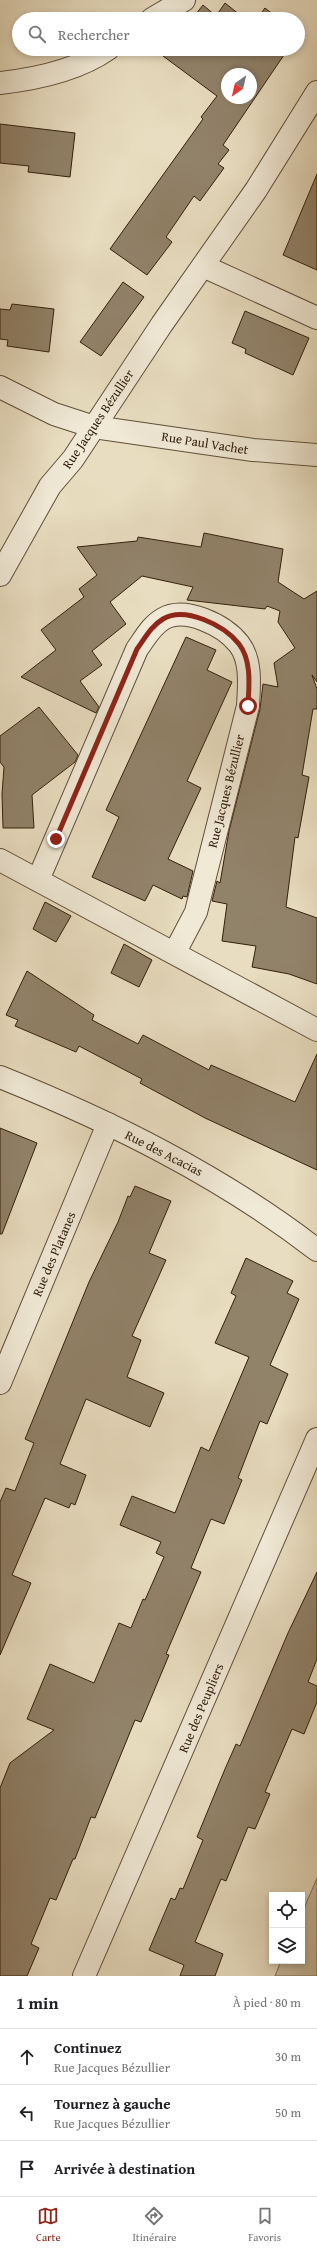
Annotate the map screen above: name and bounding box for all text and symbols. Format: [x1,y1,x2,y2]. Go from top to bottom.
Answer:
search box [12,12,305,56]
icon: search [26,23,48,45]
text: Rechercher [58,24,130,45]
north arrow [221,68,257,104]
street label: Rue Jacques Bézullier [58,365,139,472]
street label: Rue Paul Vachet [160,427,250,459]
route start [239,697,257,715]
street label: Rue Jacques Bézullier [203,732,249,850]
route end [47,830,65,848]
street label: Rue des Acacias [122,1125,206,1181]
street label: Rue des Platanes [28,1209,80,1299]
street label: Rue des Peupliers [174,1660,228,1756]
map controls [269,1892,305,1964]
button: locate [269,1892,305,1928]
button: layers [269,1928,305,1964]
text: 1 min [16,1990,58,2015]
text: À pied · 80 m [233,1993,301,2012]
text: Continuez [54,2037,122,2058]
icon: ahead [16,2046,38,2068]
text: 30 m [275,2047,301,2066]
text: Rue Jacques Bézullier [54,2058,170,2077]
text: Tournez à gauche [54,2093,171,2114]
icon: left [16,2102,38,2124]
text: 50 m [275,2103,301,2122]
text: Rue Jacques Bézullier [54,2114,170,2133]
icon: arrive [16,2158,38,2180]
text: Arrivée à destination [54,2158,195,2179]
tab: Carte [36,2205,61,2245]
tab: Itinéraire [132,2205,176,2245]
tab: Favoris [248,2205,281,2245]

